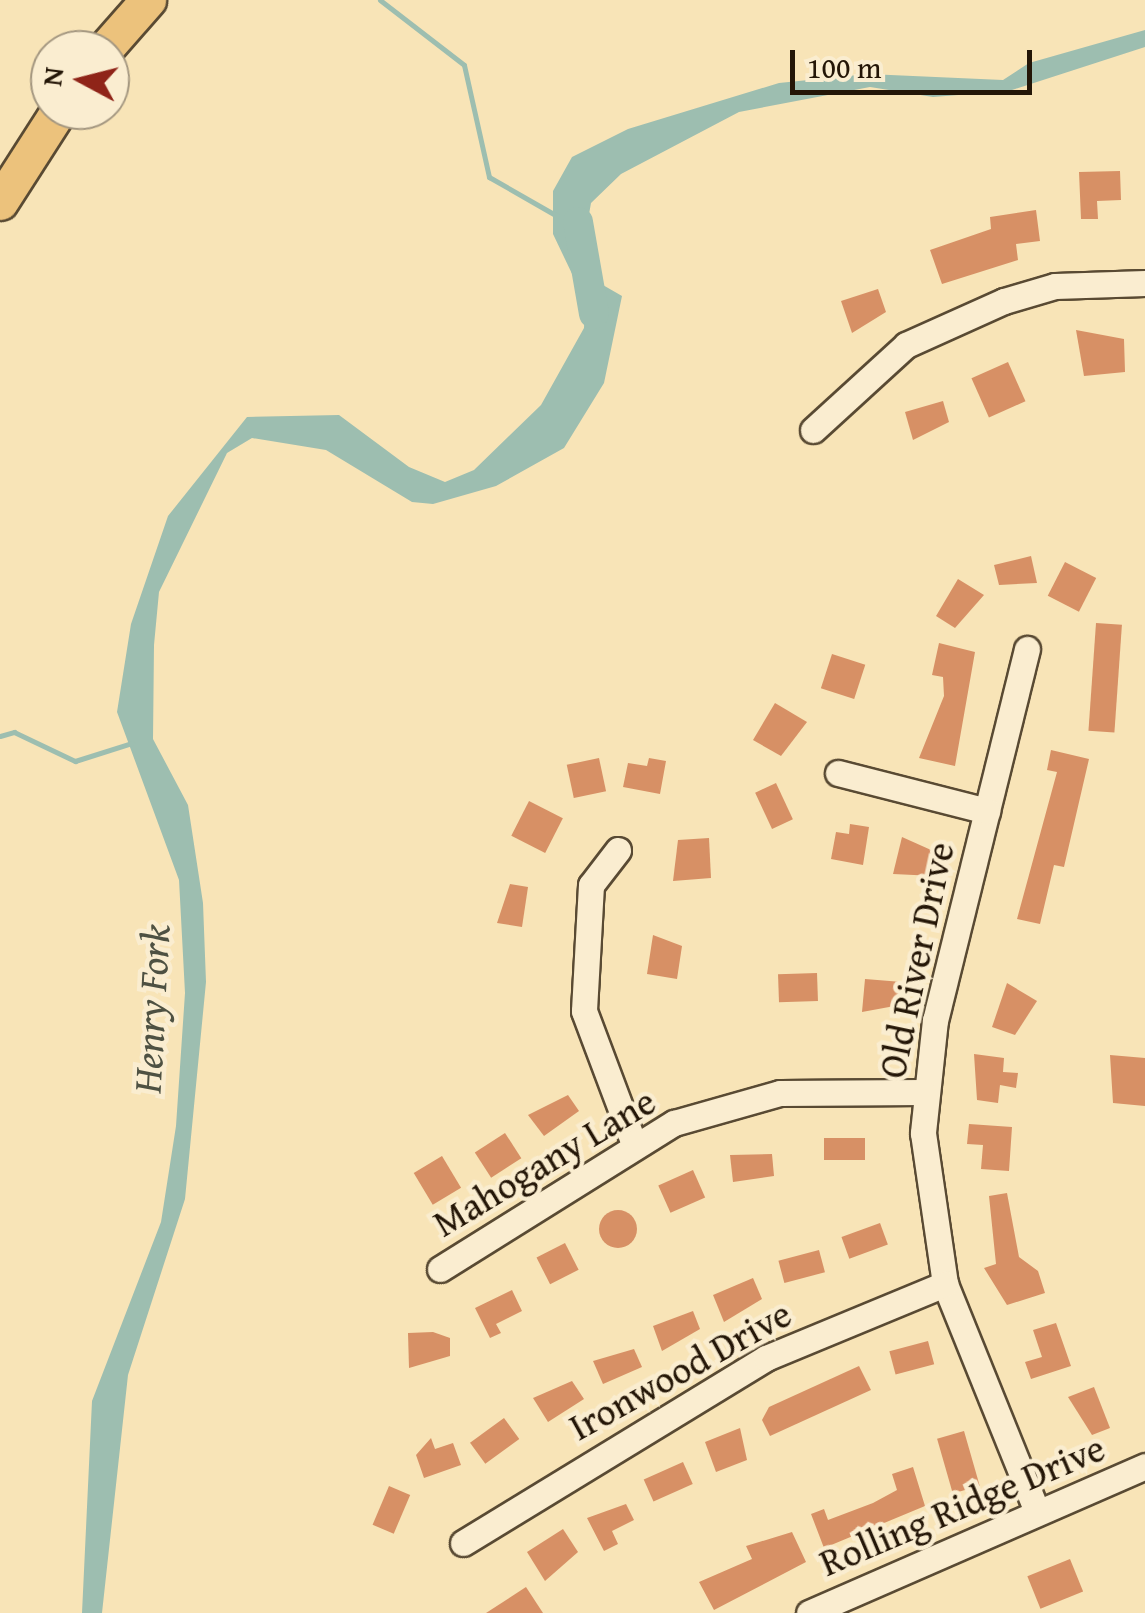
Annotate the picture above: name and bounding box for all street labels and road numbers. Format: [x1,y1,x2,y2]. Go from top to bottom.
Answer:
street label: Old River Drive [869,838,963,1082]
street label: Mahogany Lane [425,1078,663,1246]
street label: Ironwood Drive [561,1290,799,1450]
street label: Rolling Ridge Drive [813,1424,1111,1586]

